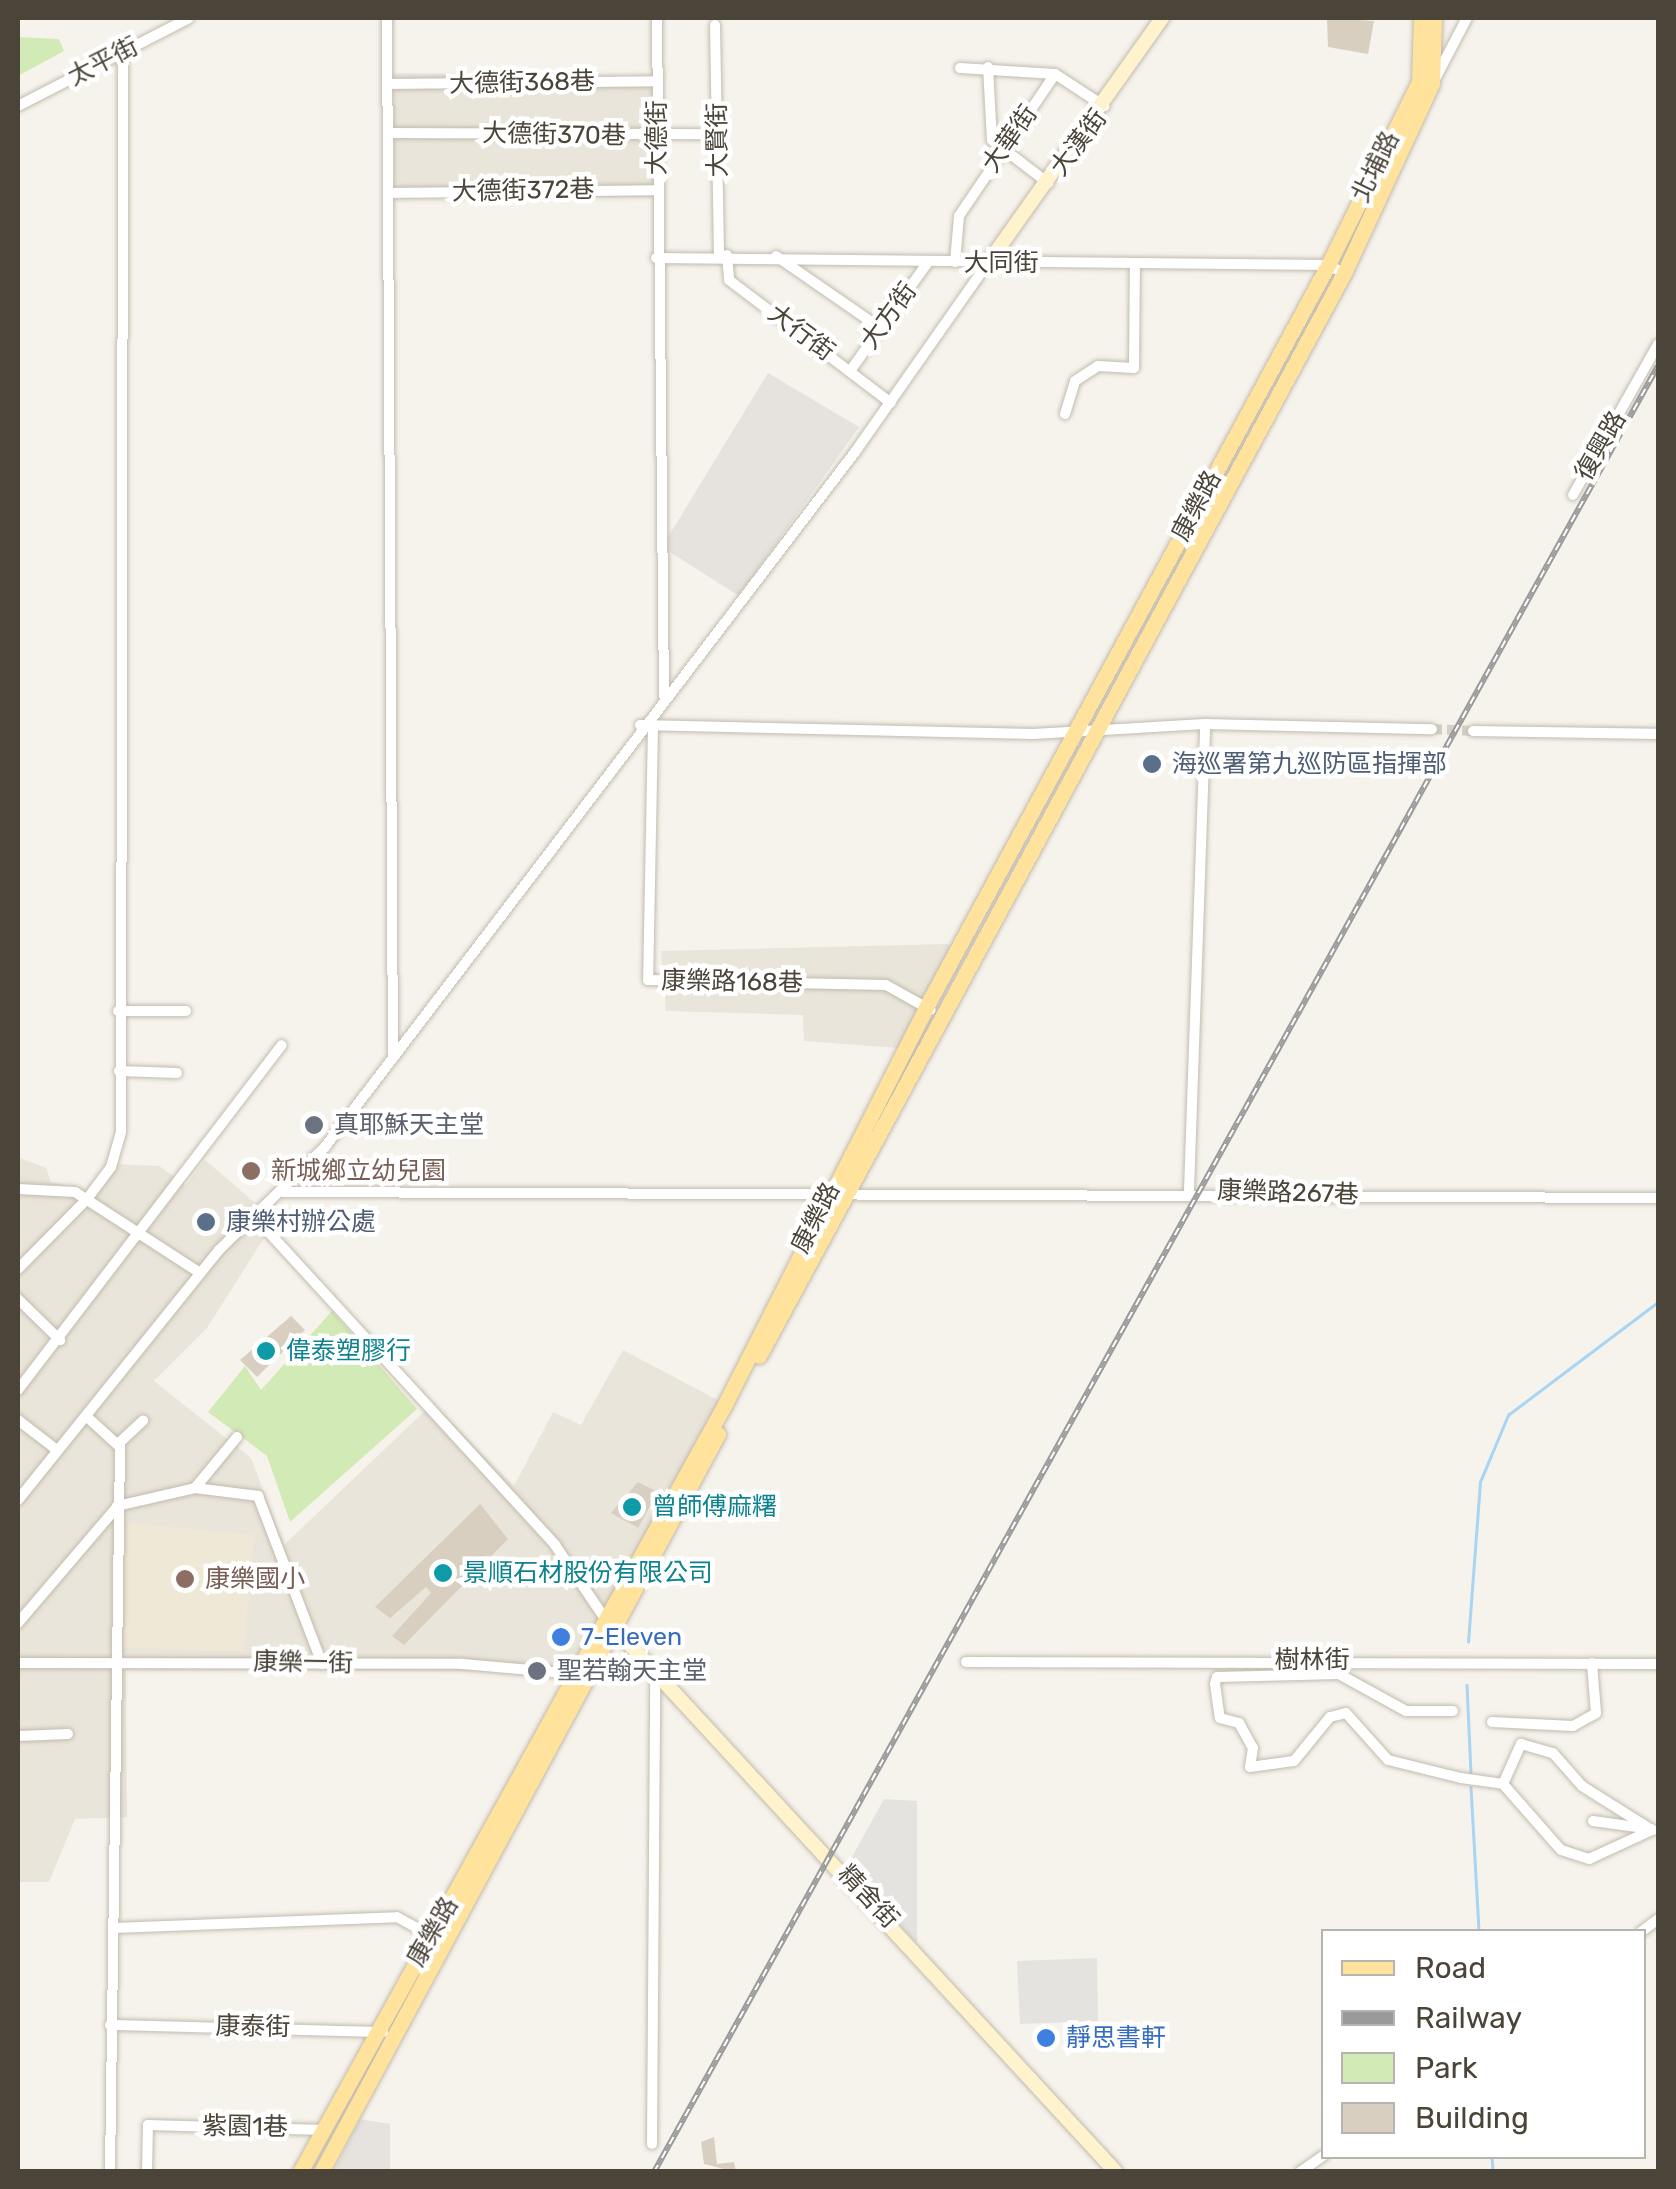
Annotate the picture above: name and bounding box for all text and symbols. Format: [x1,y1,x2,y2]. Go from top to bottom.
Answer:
street label: 太平街 [63,32,143,92]
street label: 大德街368巷 [449,67,595,99]
street label: 大華街 [976,100,1044,178]
street label: 大德街 [642,101,672,175]
street label: 大賢街 [702,102,734,178]
street label: 大漢街 [1044,104,1114,182]
street label: 大德街370巷 [482,119,626,151]
street label: 北埔路 [1346,127,1406,207]
street label: 大德街372巷 [451,175,595,207]
street label: 大同街 [964,248,1038,278]
street label: 大方街 [855,277,923,355]
street label: 大行街 [762,298,840,368]
street label: 復興路 [1569,406,1633,486]
street label: 康樂路 [1166,466,1228,546]
place label: 海巡署第九巡防區指揮部 [1172,749,1447,779]
marker: 海巡署第九巡防區指揮部 [1141,753,1163,775]
street label: 康樂路168巷 [661,966,803,998]
place label: 真耶穌天主堂 [334,1110,484,1140]
marker: 真耶穌天主堂 [303,1114,325,1136]
place label: 新城鄉立幼兒園 [271,1156,446,1186]
marker: 新城鄉立幼兒園 [240,1160,262,1182]
street label: 康樂路267巷 [1217,1176,1359,1210]
street label: 康樂路 [786,1178,846,1258]
place label: 康樂村辦公處 [226,1207,376,1237]
marker: 康樂村辦公處 [195,1211,217,1233]
place label: 偉泰塑膠行 [286,1336,411,1366]
marker: 偉泰塑膠行 [255,1340,277,1362]
place label: 曾師傅麻糬 [652,1492,777,1522]
marker: 曾師傅麻糬 [621,1496,643,1518]
place label: 景順石材股份有限公司 [463,1558,713,1588]
marker: 景順石材股份有限公司 [432,1562,454,1584]
place label: 康樂國小 [205,1564,305,1594]
marker: 康樂國小 [174,1568,196,1590]
place label: 7-Eleven [581,1622,682,1652]
marker: 7-Eleven [550,1626,572,1648]
street label: 樹林街 [1275,1645,1349,1675]
street label: 康樂一街 [253,1647,353,1679]
place label: 聖若翰天主堂 [557,1656,707,1686]
marker: 聖若翰天主堂 [526,1660,548,1682]
street label: 精舍街 [831,1859,905,1935]
street label: 康樂路 [401,1892,465,1972]
legend [1321,1929,1646,2159]
text: Road [1415,1950,1486,1986]
text: Railway [1415,2000,1522,2036]
street label: 康泰街 [215,2011,291,2043]
place label: 靜思書軒 [1066,2023,1166,2053]
marker: 靜思書軒 [1035,2027,1057,2049]
text: Park [1415,2050,1477,2086]
text: Building [1415,2100,1529,2136]
street label: 紫園1巷 [202,2111,288,2143]

